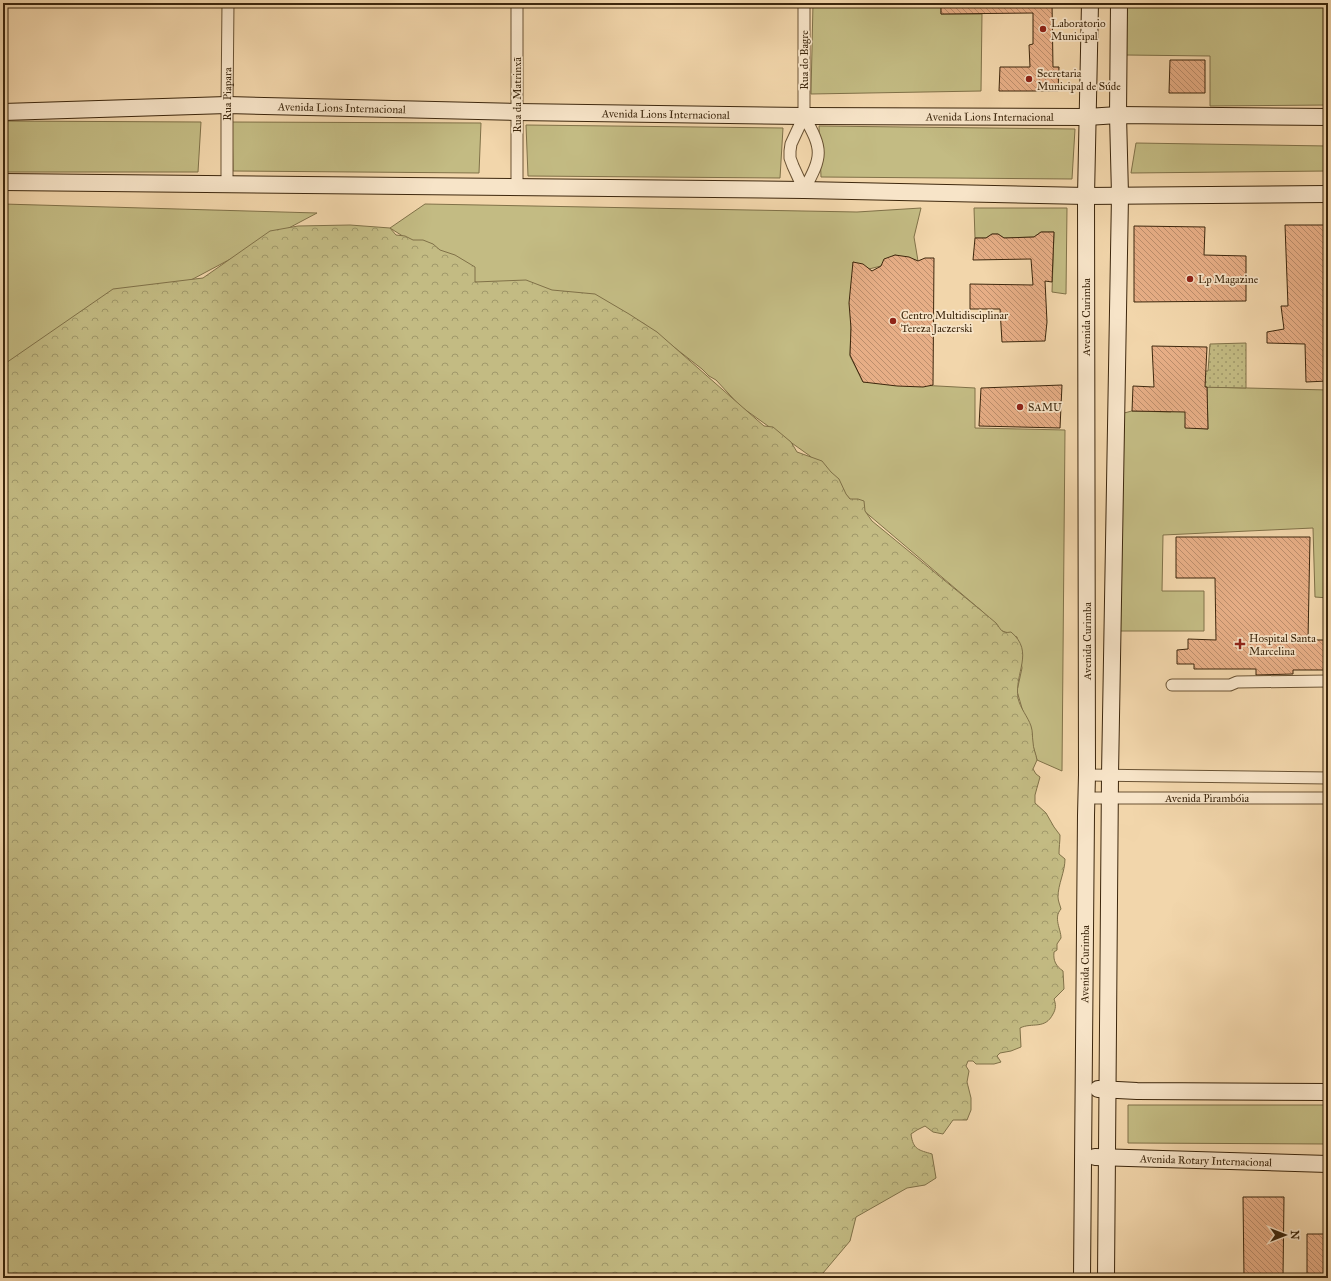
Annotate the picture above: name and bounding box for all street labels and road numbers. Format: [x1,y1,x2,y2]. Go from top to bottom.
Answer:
street label: Rua do Bagre [798,30,811,90]
street label: Rua da Matrinxã [511,57,524,133]
street label: Rua Piapara [221,67,234,121]
street label: Avenida Lions Internacional [277,100,406,116]
street label: Avenida Lions Internacional [601,107,730,122]
street label: Avenida Lions Internacional [925,110,1054,124]
street label: Avenida Curimba [1080,278,1093,357]
street label: Avenida Curimba [1081,602,1094,681]
street label: Avenida Pirambóia [1164,792,1249,805]
street label: Avenida Curimba [1078,925,1092,1004]
street label: Avenida Rotary Internacional [1139,1152,1272,1169]

